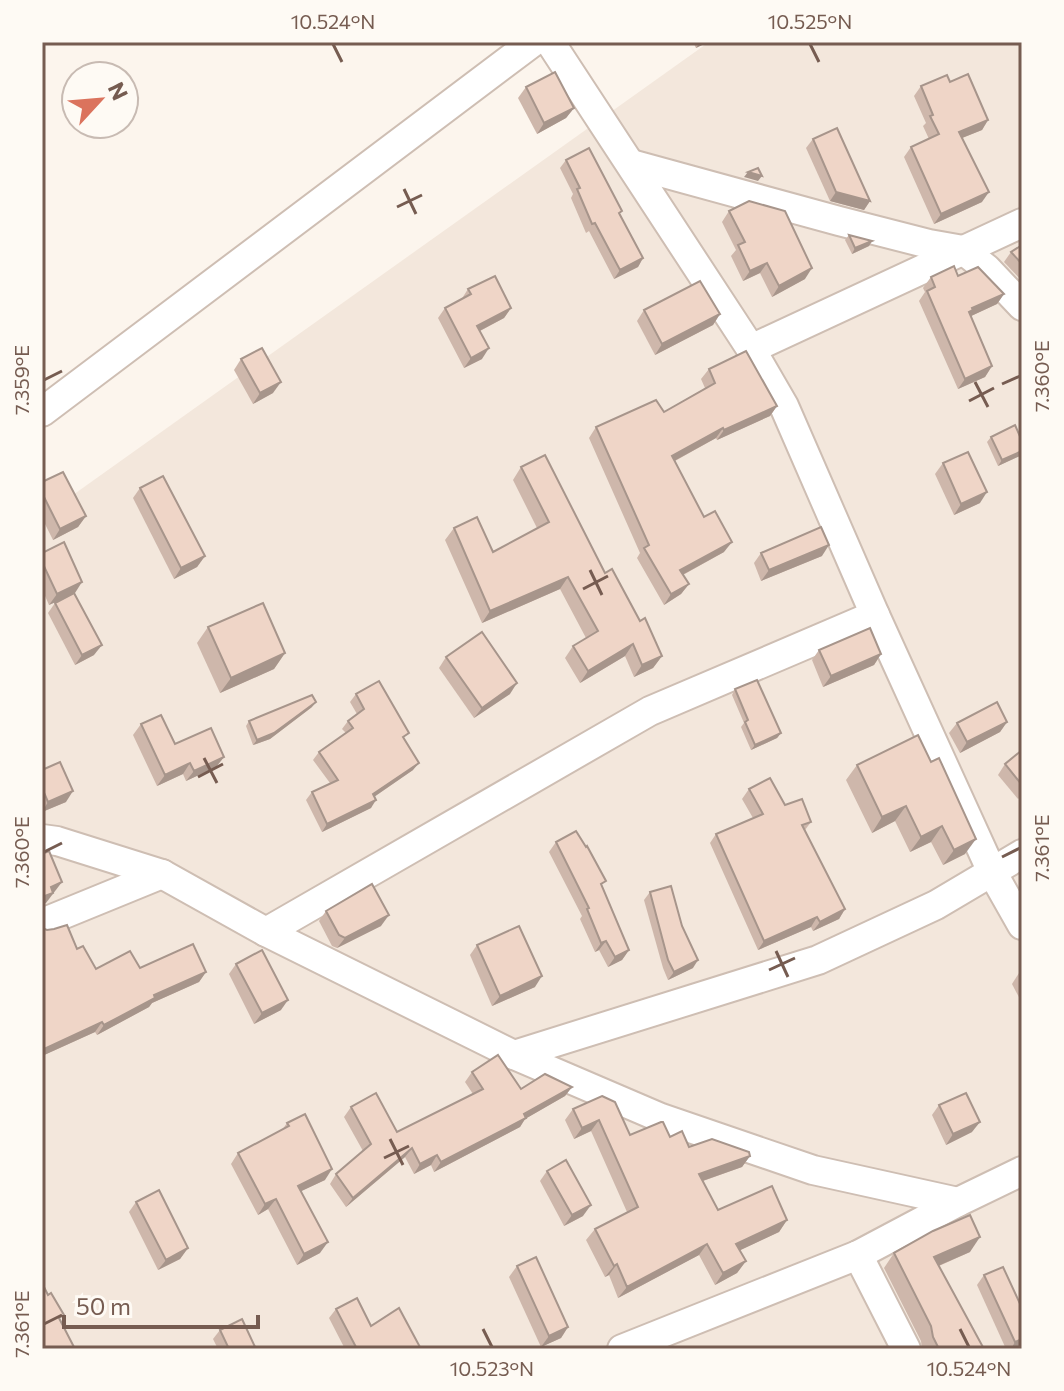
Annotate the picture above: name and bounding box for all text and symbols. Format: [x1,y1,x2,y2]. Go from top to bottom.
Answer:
text: 10.524°N [291,9,375,33]
text: 10.525°N [768,9,852,33]
north arrow [60,60,140,140]
text: N [103,78,134,104]
text: 7.360°E [1029,340,1053,412]
text: 7.359°E [9,345,33,415]
text: 7.361°E [1029,814,1053,882]
text: 7.360°E [9,816,33,888]
scale bar [64,1279,258,1329]
text: 7.361°E [9,1290,33,1358]
text: 50 m [76,1291,131,1320]
text: 10.523°N [450,1356,534,1380]
text: 10.524°N [927,1356,1011,1380]

